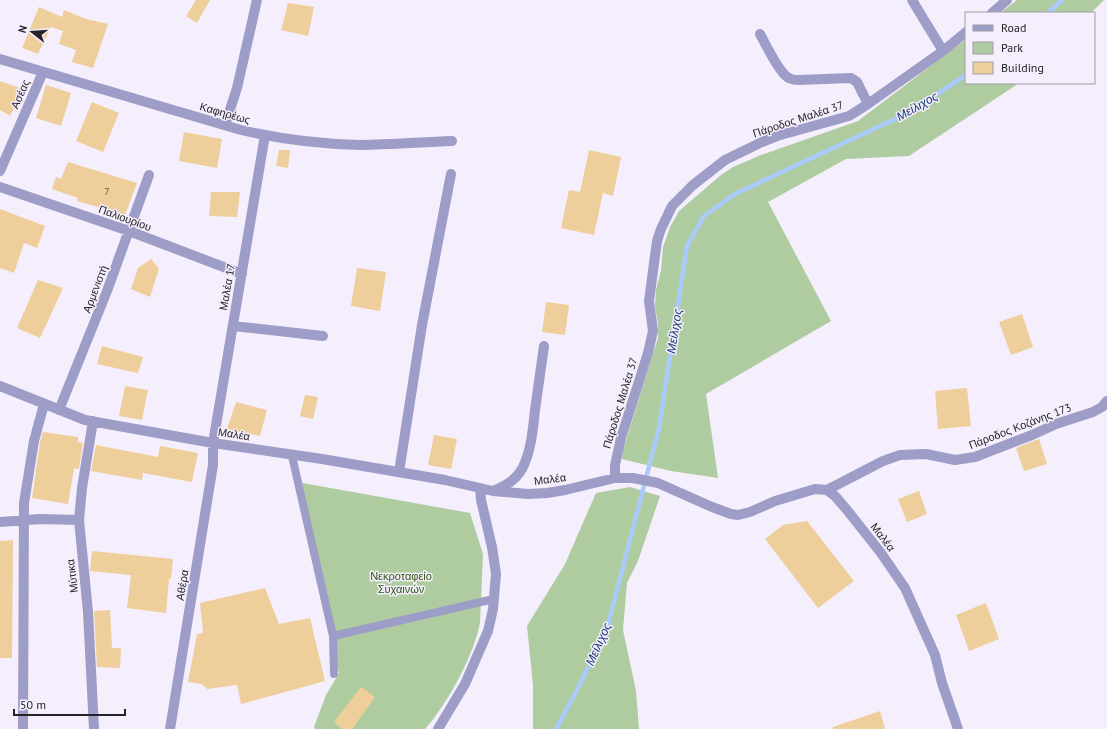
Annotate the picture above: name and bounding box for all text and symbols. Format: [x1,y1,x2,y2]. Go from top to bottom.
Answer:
north arrow [12,12,52,52]
legend [965,12,1095,84]
text: Road [1001,20,1026,35]
text: N [15,24,30,35]
text: Park [1001,40,1023,55]
text: Building [1001,60,1044,75]
street label: Ασέας [7,77,33,111]
water label: Μείλιχος [894,88,941,124]
street label: Πάροδος Μαλέα 37 [751,98,845,140]
street label: Καφηρέως [198,99,252,127]
house number: 7 [105,186,110,197]
street label: Παλιουρίου [97,202,153,234]
street label: Αρμενιστή [80,263,110,315]
street label: Μαλέα 17 [216,263,238,311]
water label: Μείλιχος [663,307,685,355]
street label: Πάροδος Μαλέα 37 [600,356,640,450]
street label: Πάροδος Κοζάνης 173 [967,400,1073,452]
street label: Μαλέα [217,425,252,444]
street label: Μαλέα [533,470,568,488]
street label: Μαλέα [868,520,899,555]
street label: Μύτικα [63,558,81,594]
street label: Αθέρα [173,568,191,601]
park label: Νεκροταφείο Συχαινών [370,569,432,596]
water label: Μείλιχος [582,620,614,668]
scale bar [14,691,125,717]
text: 50 m [20,697,46,712]

